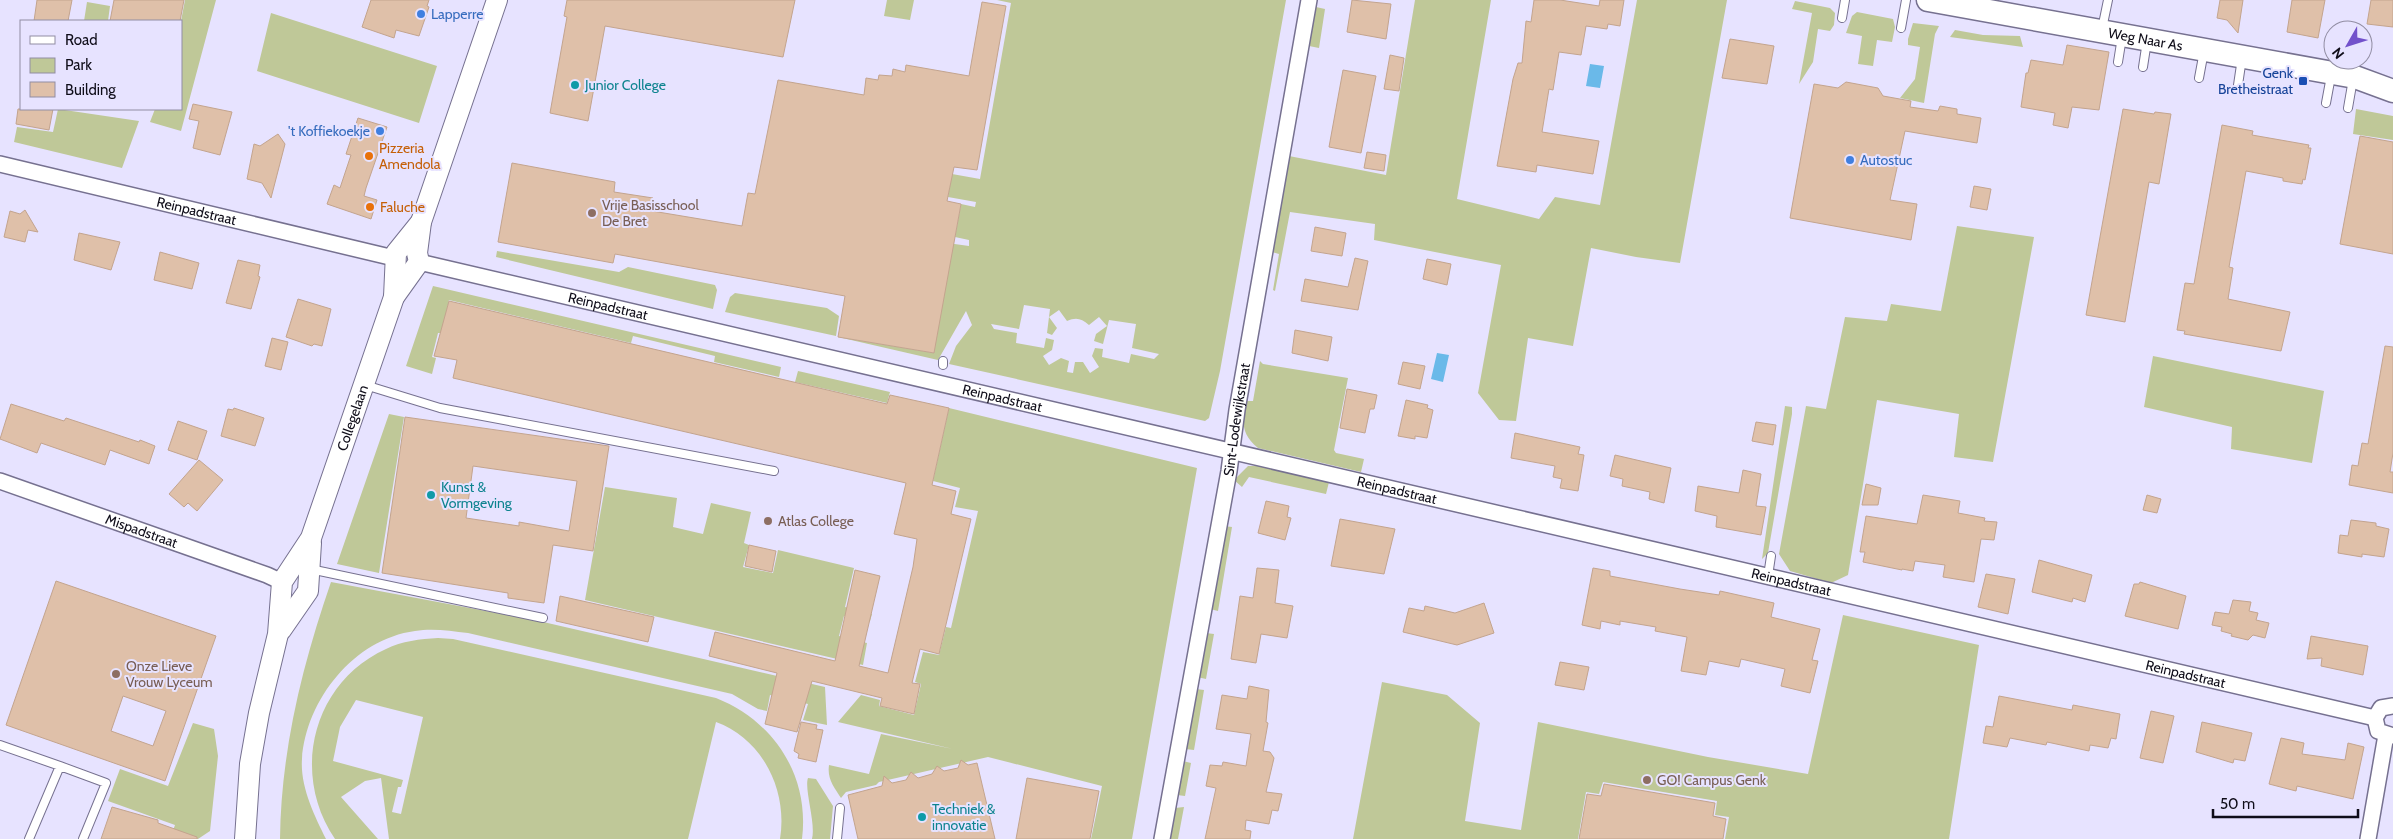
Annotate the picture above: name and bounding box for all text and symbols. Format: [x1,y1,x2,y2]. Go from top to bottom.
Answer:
place label: Lapperre [431,5,483,23]
marker: Lapperre [415,8,427,20]
legend [20,20,182,110]
north arrow [2323,20,2373,70]
street label: Weg Naar As [2107,24,2184,55]
text: Road [65,31,98,49]
text: N [2328,44,2348,63]
text: Park [65,56,92,74]
place label: Genk Bretheistraat [2218,64,2294,98]
marker: Genk Bretheistraat [2297,75,2309,87]
place label: Junior College [584,76,666,94]
marker: Junior College [569,79,581,91]
text: Building [65,81,116,99]
place label: 't Koffiekoekje [288,122,370,140]
marker: 't Koffiekoekje [374,125,386,137]
place label: Pizzeria Amendola [379,139,441,173]
marker: Pizzeria Amendola [363,150,375,162]
place label: Autostuc [1860,151,1912,169]
marker: Autostuc [1844,154,1856,166]
street label: Reinpadstraat [155,193,238,229]
place label: Vrije Basisschool De Bret [602,196,699,230]
place label: Faluche [380,198,425,216]
marker: Faluche [364,201,376,213]
marker: Vrije Basisschool De Bret [586,207,598,219]
street label: Reinpadstraat [566,288,650,324]
street label: Sint-Lodewijkstraat [1219,361,1254,478]
street label: Reinpadstraat [961,380,1044,416]
street label: Collegelaan [333,382,372,453]
street label: Reinpadstraat [1355,472,1439,508]
place label: Kunst & Vormgeving [441,478,513,512]
marker: Kunst & Vormgeving [425,489,437,501]
street label: Mispadstraat [103,510,180,552]
place label: Atlas College [778,512,854,530]
marker: Atlas College [762,515,774,527]
street label: Reinpadstraat [1750,564,1833,600]
street label: Reinpadstraat [2144,656,2228,692]
place label: Onze Lieve Vrouw Lyceum [126,657,213,691]
marker: Onze Lieve Vrouw Lyceum [110,668,122,680]
place label: GO! Campus Genk [1657,771,1767,789]
marker: GO! Campus Genk [1641,774,1653,786]
scale bar [2213,786,2358,818]
text: 50 m [2220,795,2255,813]
place label: Techniek & innovatie [932,800,996,834]
marker: Techniek & innovatie [916,811,928,823]

